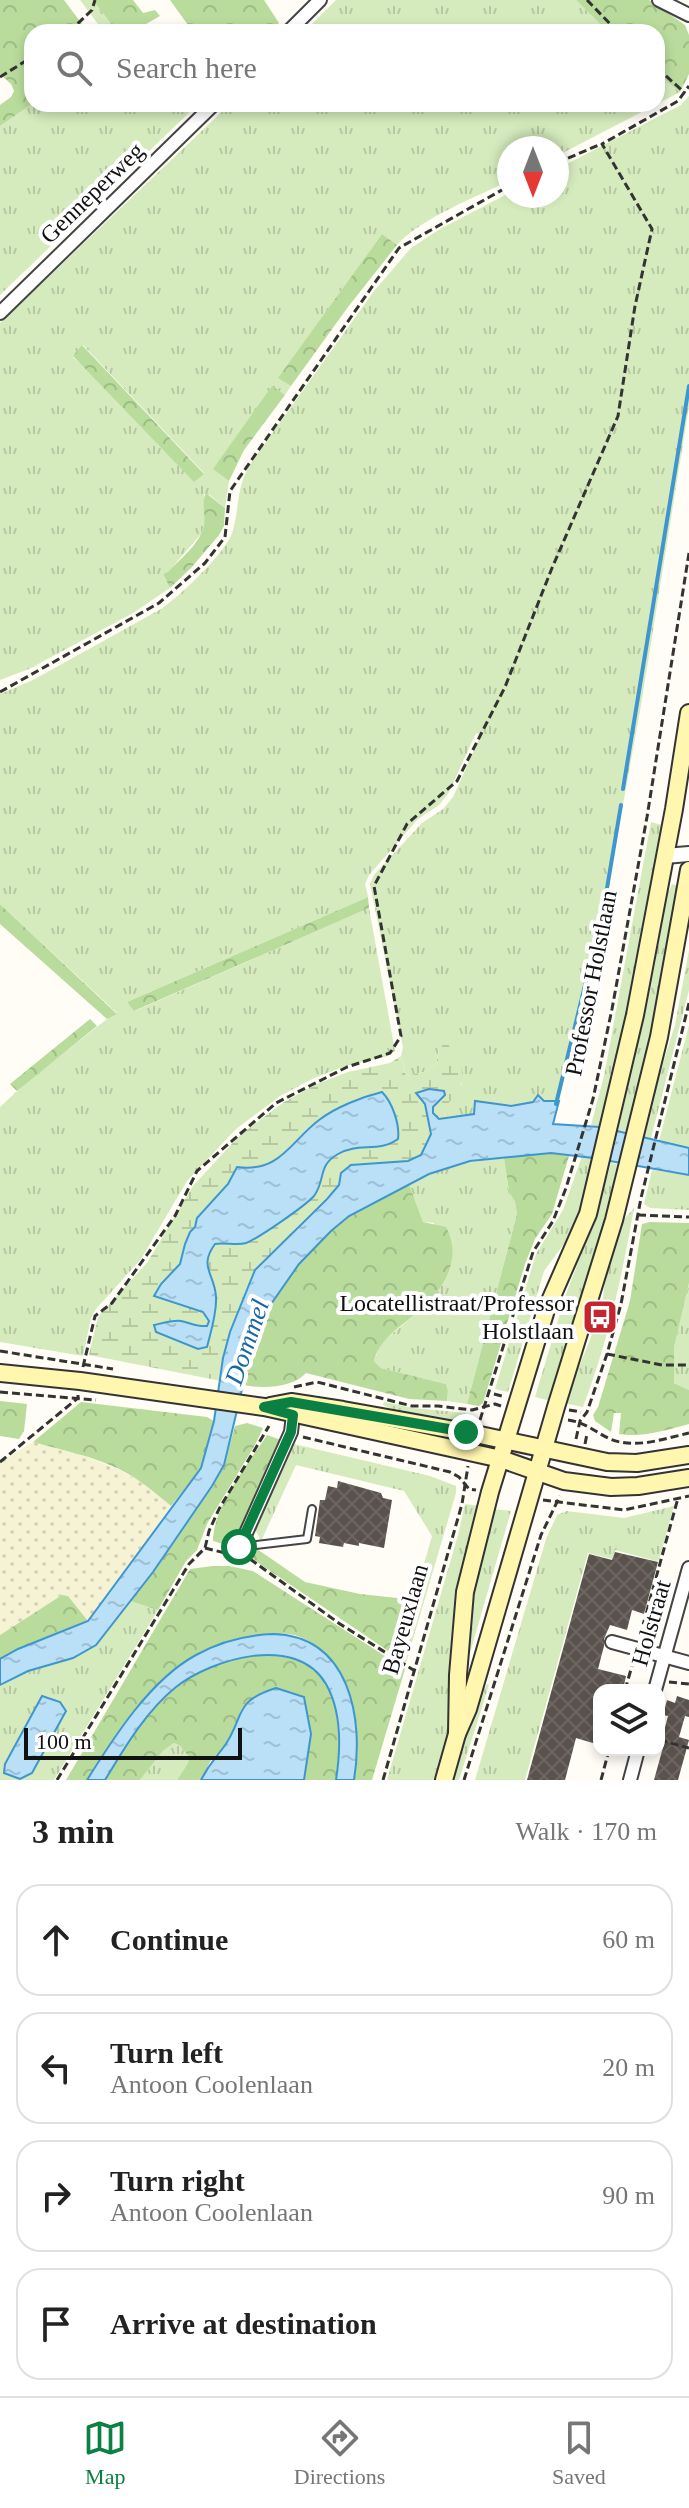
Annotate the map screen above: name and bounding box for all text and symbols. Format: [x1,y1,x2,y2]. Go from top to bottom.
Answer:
search box [24,24,665,112]
icon: search [52,46,96,90]
text: Search here [116,51,257,84]
north arrow [497,136,569,208]
street label: Genneperweg [35,137,149,249]
street label: Professor Holstlaan [560,888,622,1078]
place label: Locatellistraat/Professor Holstlaan [339,1290,574,1344]
water label: Dommel [219,1296,275,1389]
bus stop icon: Locatellistraat/Professor Holstlaan [581,1298,619,1336]
route end [448,1414,484,1450]
route start [221,1529,257,1565]
street label: Bayeuxlaan [377,1561,433,1677]
street label: Holstraat [626,1577,676,1669]
map controls [593,1684,665,1756]
button: layers [593,1684,665,1756]
scale bar [24,1724,242,1760]
text: 100 m [36,1729,92,1754]
text: 3 min [32,1813,114,1850]
text: Walk · 170 m [515,1817,657,1846]
icon: ahead [34,1918,78,1962]
text: Continue [110,1923,228,1956]
text: 60 m [602,1925,655,1954]
text: Turn left [110,2036,223,2069]
icon: left [34,2046,78,2090]
text: 20 m [602,2053,655,2082]
text: Antoon Coolenlaan [110,2070,313,2099]
text: Turn right [110,2164,245,2197]
icon: right [34,2174,78,2218]
text: 90 m [602,2181,655,2210]
text: Antoon Coolenlaan [110,2198,313,2227]
icon: arrive [34,2302,78,2346]
text: Arrive at destination [110,2307,377,2340]
tab: Map [83,2416,127,2490]
tab: Directions [294,2416,385,2490]
tab: Saved [552,2416,606,2490]

